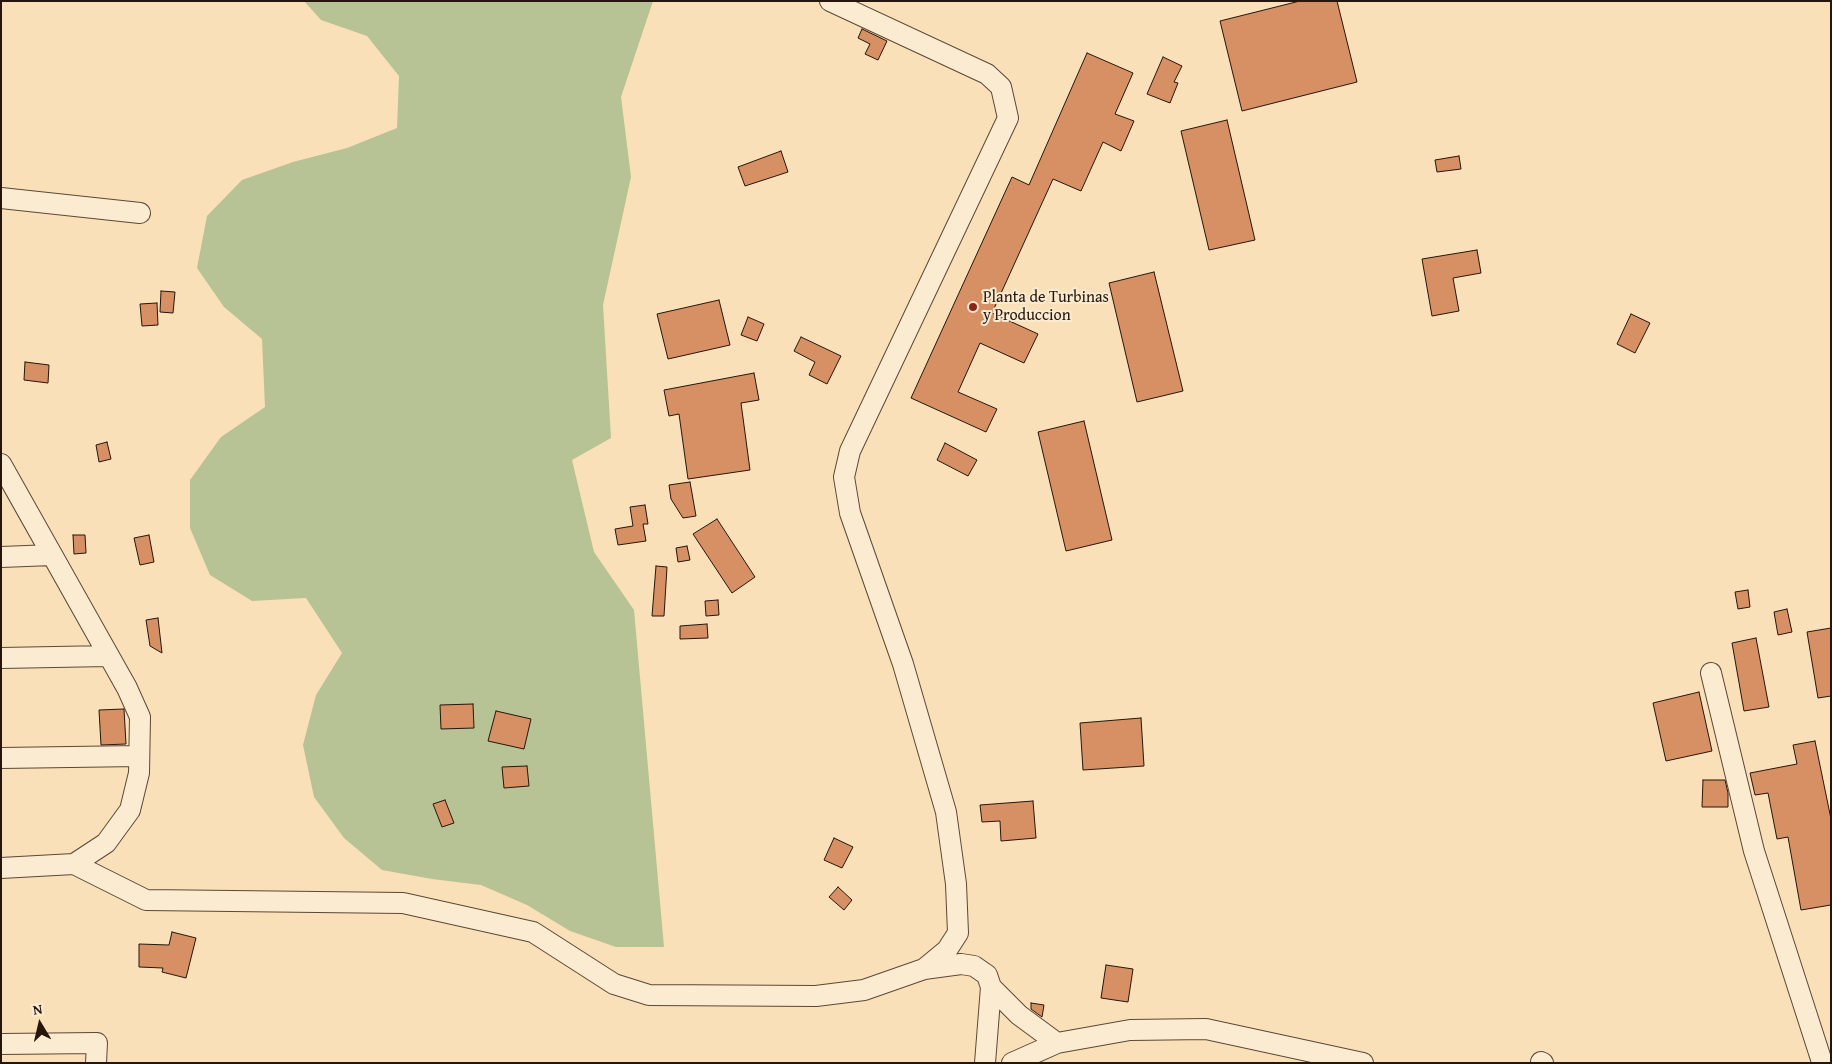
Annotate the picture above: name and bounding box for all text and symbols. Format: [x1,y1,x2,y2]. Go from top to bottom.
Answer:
place label: Planta de Turbinas y Produccion [983,288,1109,326]
marker: Planta de Turbinas y Produccion [967,301,979,313]
north arrow [15,999,65,1049]
text: N [31,999,44,1020]

